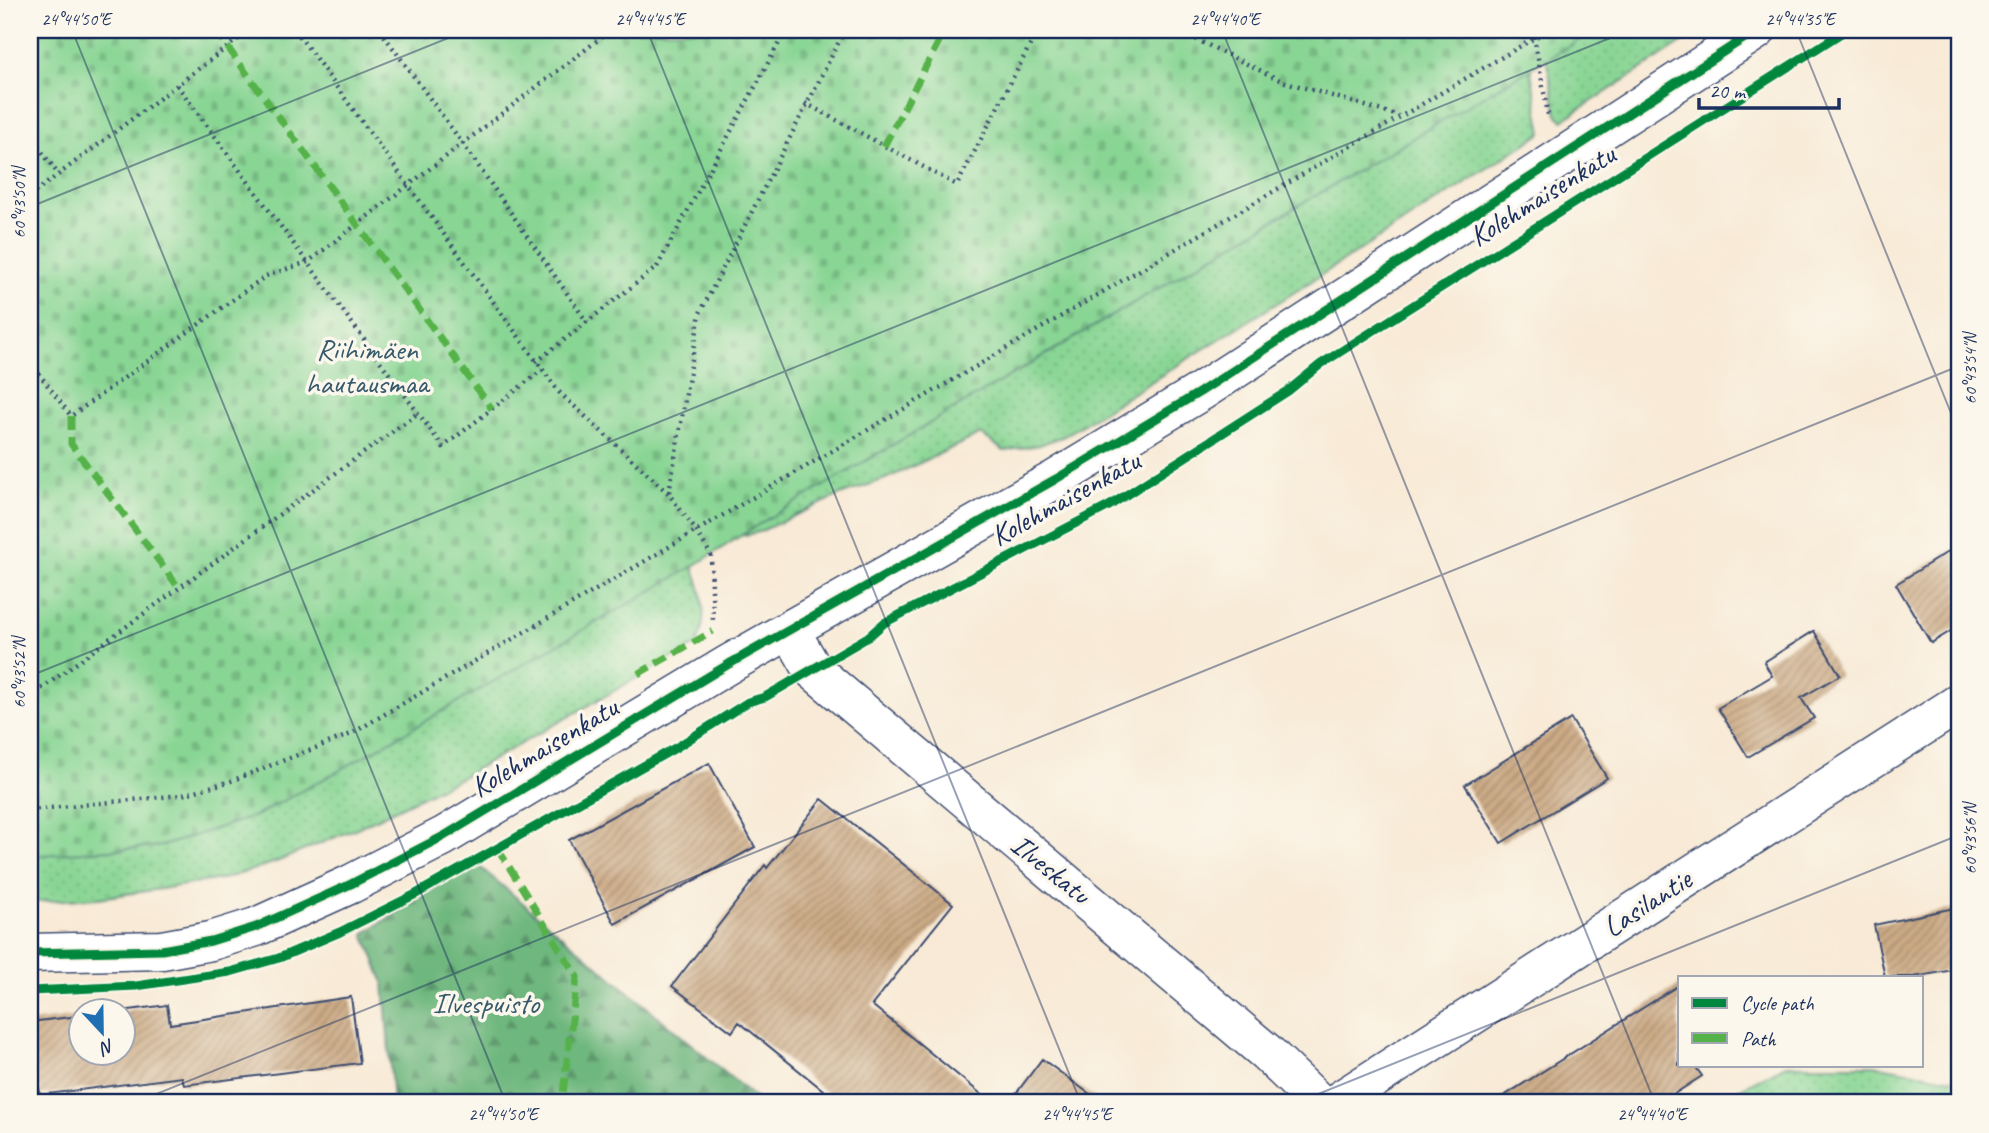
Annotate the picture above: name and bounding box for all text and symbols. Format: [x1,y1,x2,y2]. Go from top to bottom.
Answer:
text: 24°44'50"E [41,8,113,30]
text: 24°44'45"E [615,8,687,30]
text: 24°44'40"E [1190,8,1262,30]
text: 24°44'35"E [1765,8,1837,30]
scale bar [1699,66,1839,110]
text: 20 m [1709,78,1747,104]
street label: Kolehmaisenkatu [1462,134,1624,255]
text: 60°43'50"N [8,164,30,238]
park label: Riihimäen hautausmaa [306,330,431,402]
text: 60°43'54"N [1959,330,1981,404]
street label: Kolehmaisenkatu [984,440,1148,555]
text: 60°43'52"N [8,634,30,708]
street label: Kolehmaisenkatu [464,687,626,806]
text: 60°43'56"N [1959,800,1981,874]
street label: Ilveskatu [1003,825,1100,914]
street label: Lasilantie [1596,859,1700,946]
legend [1678,976,1923,1066]
park label: Ilvespuisto [433,984,541,1022]
text: Cycle path [1741,990,1814,1016]
north arrow [66,996,136,1066]
text: Path [1741,1026,1777,1052]
text: N [95,1034,118,1061]
text: 24°44'50"E [468,1103,540,1125]
text: 24°44'45"E [1042,1103,1114,1125]
text: 24°44'40"E [1617,1103,1689,1125]

